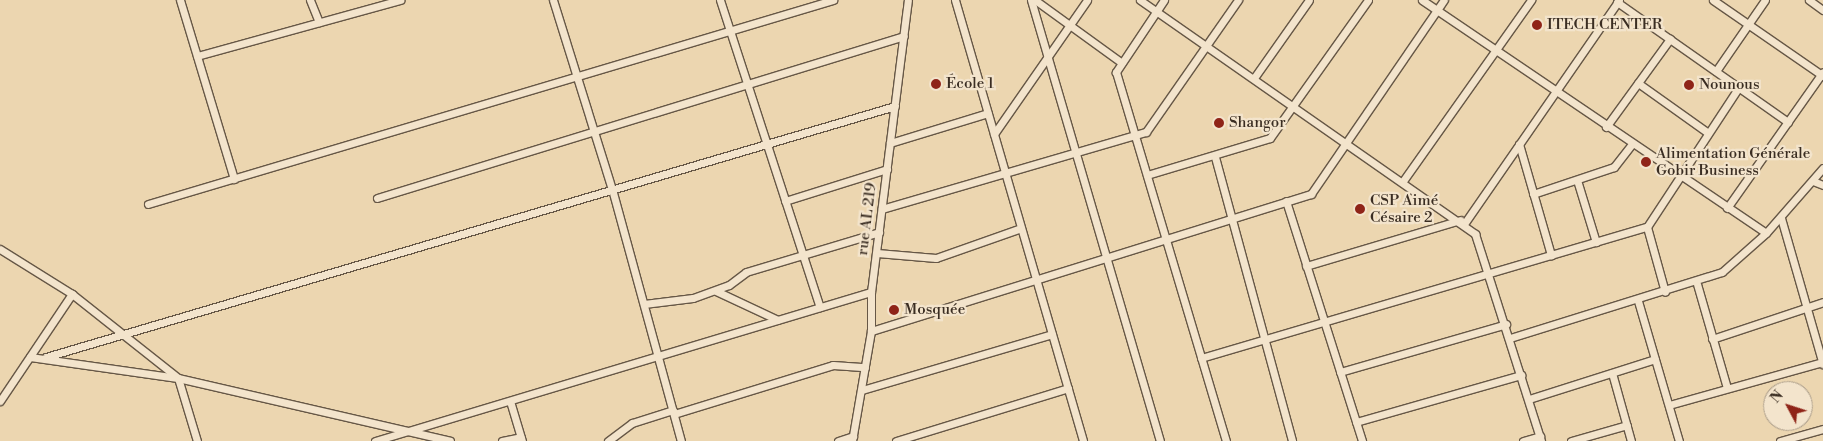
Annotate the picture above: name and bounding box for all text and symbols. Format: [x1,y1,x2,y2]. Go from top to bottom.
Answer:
place label: ITECH CENTER [1547,16,1662,34]
marker: ITECH CENTER [1531,19,1543,31]
place label: École 1 [946,75,994,93]
place label: Nounous [1699,76,1759,94]
marker: École 1 [930,78,942,90]
marker: Nounous [1683,79,1695,91]
place label: Shangor [1229,114,1286,132]
marker: Shangor [1213,117,1225,129]
place label: Alimentation Générale Gobir Business [1656,144,1810,179]
marker: Alimentation Générale Gobir Business [1640,156,1652,168]
street label: rue AL 219 [854,182,880,256]
place label: CSP Aimé Césaire 2 [1370,191,1438,226]
marker: CSP Aimé Césaire 2 [1354,203,1366,215]
place label: Mosquée [904,301,965,319]
marker: Mosquée [888,304,900,316]
north arrow [1763,381,1813,431]
text: N [1767,387,1788,407]

